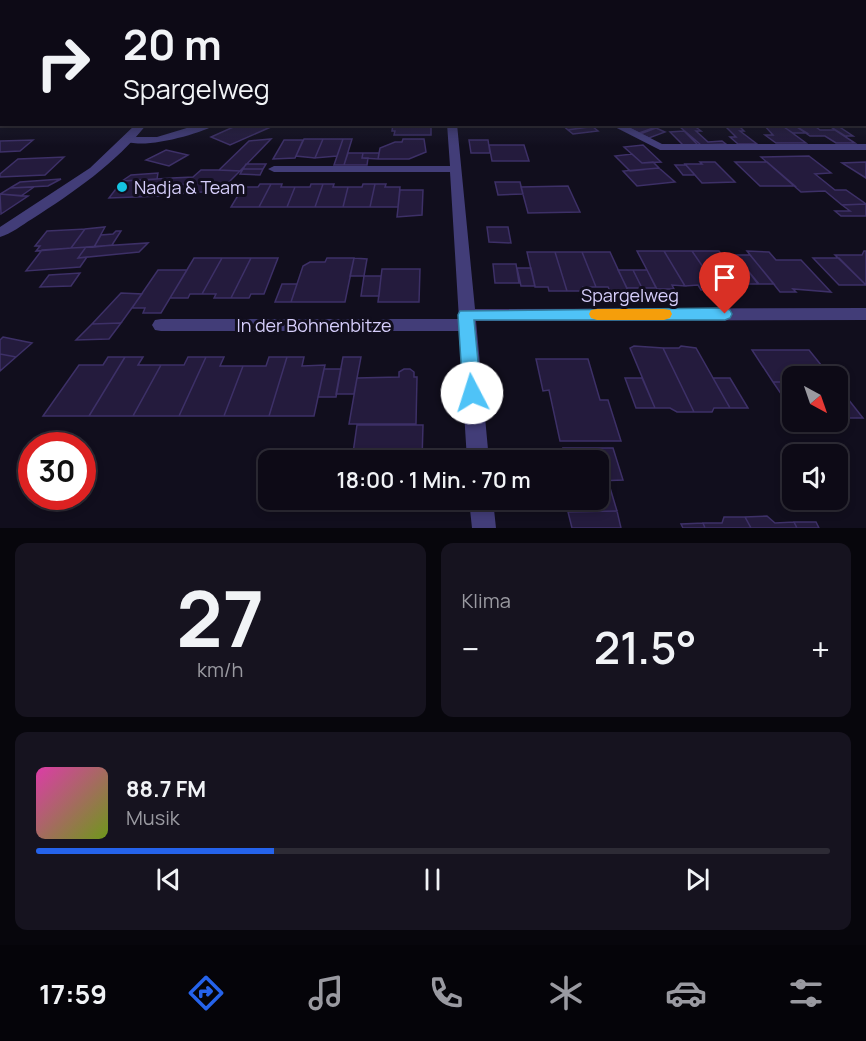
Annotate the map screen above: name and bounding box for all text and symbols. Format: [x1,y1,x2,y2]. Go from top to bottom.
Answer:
text: 20 m [123,15,222,73]
icon: right [24,24,102,102]
text: Spargelweg [123,70,270,107]
place label: Nadja & Team [134,175,245,199]
marker: Nadja & Team [115,180,129,194]
pin [699,252,750,314]
icon: arrive [708,261,741,294]
street label: Spargelweg [581,283,679,307]
street label: In der Bohnenbitze [236,313,392,337]
position arrow [440,361,504,425]
north arrow [782,366,848,432]
map controls [782,366,848,510]
speed limit sign: 30 [18,432,96,510]
button: sound [782,444,848,510]
text: 18:00 · 1 Min. · 70 m [336,465,531,495]
text: 27 [176,564,264,670]
text: Klima [462,587,511,614]
text: 21.5° [594,616,697,678]
text: − [462,626,479,671]
text: + [811,626,830,671]
text: km/h [197,656,244,683]
text: 88.7 FM [126,774,206,804]
text: Musik [126,804,180,831]
icon: previous [152,863,185,896]
icon: pause [416,863,449,896]
icon: next [681,863,714,896]
icon: directions [185,972,227,1014]
icon: music [305,972,347,1014]
icon: phone [425,972,467,1014]
icon: climate [545,972,587,1014]
icon: car [665,972,707,1014]
icon: filters [785,972,827,1014]
text: 17:59 [39,975,107,1012]

